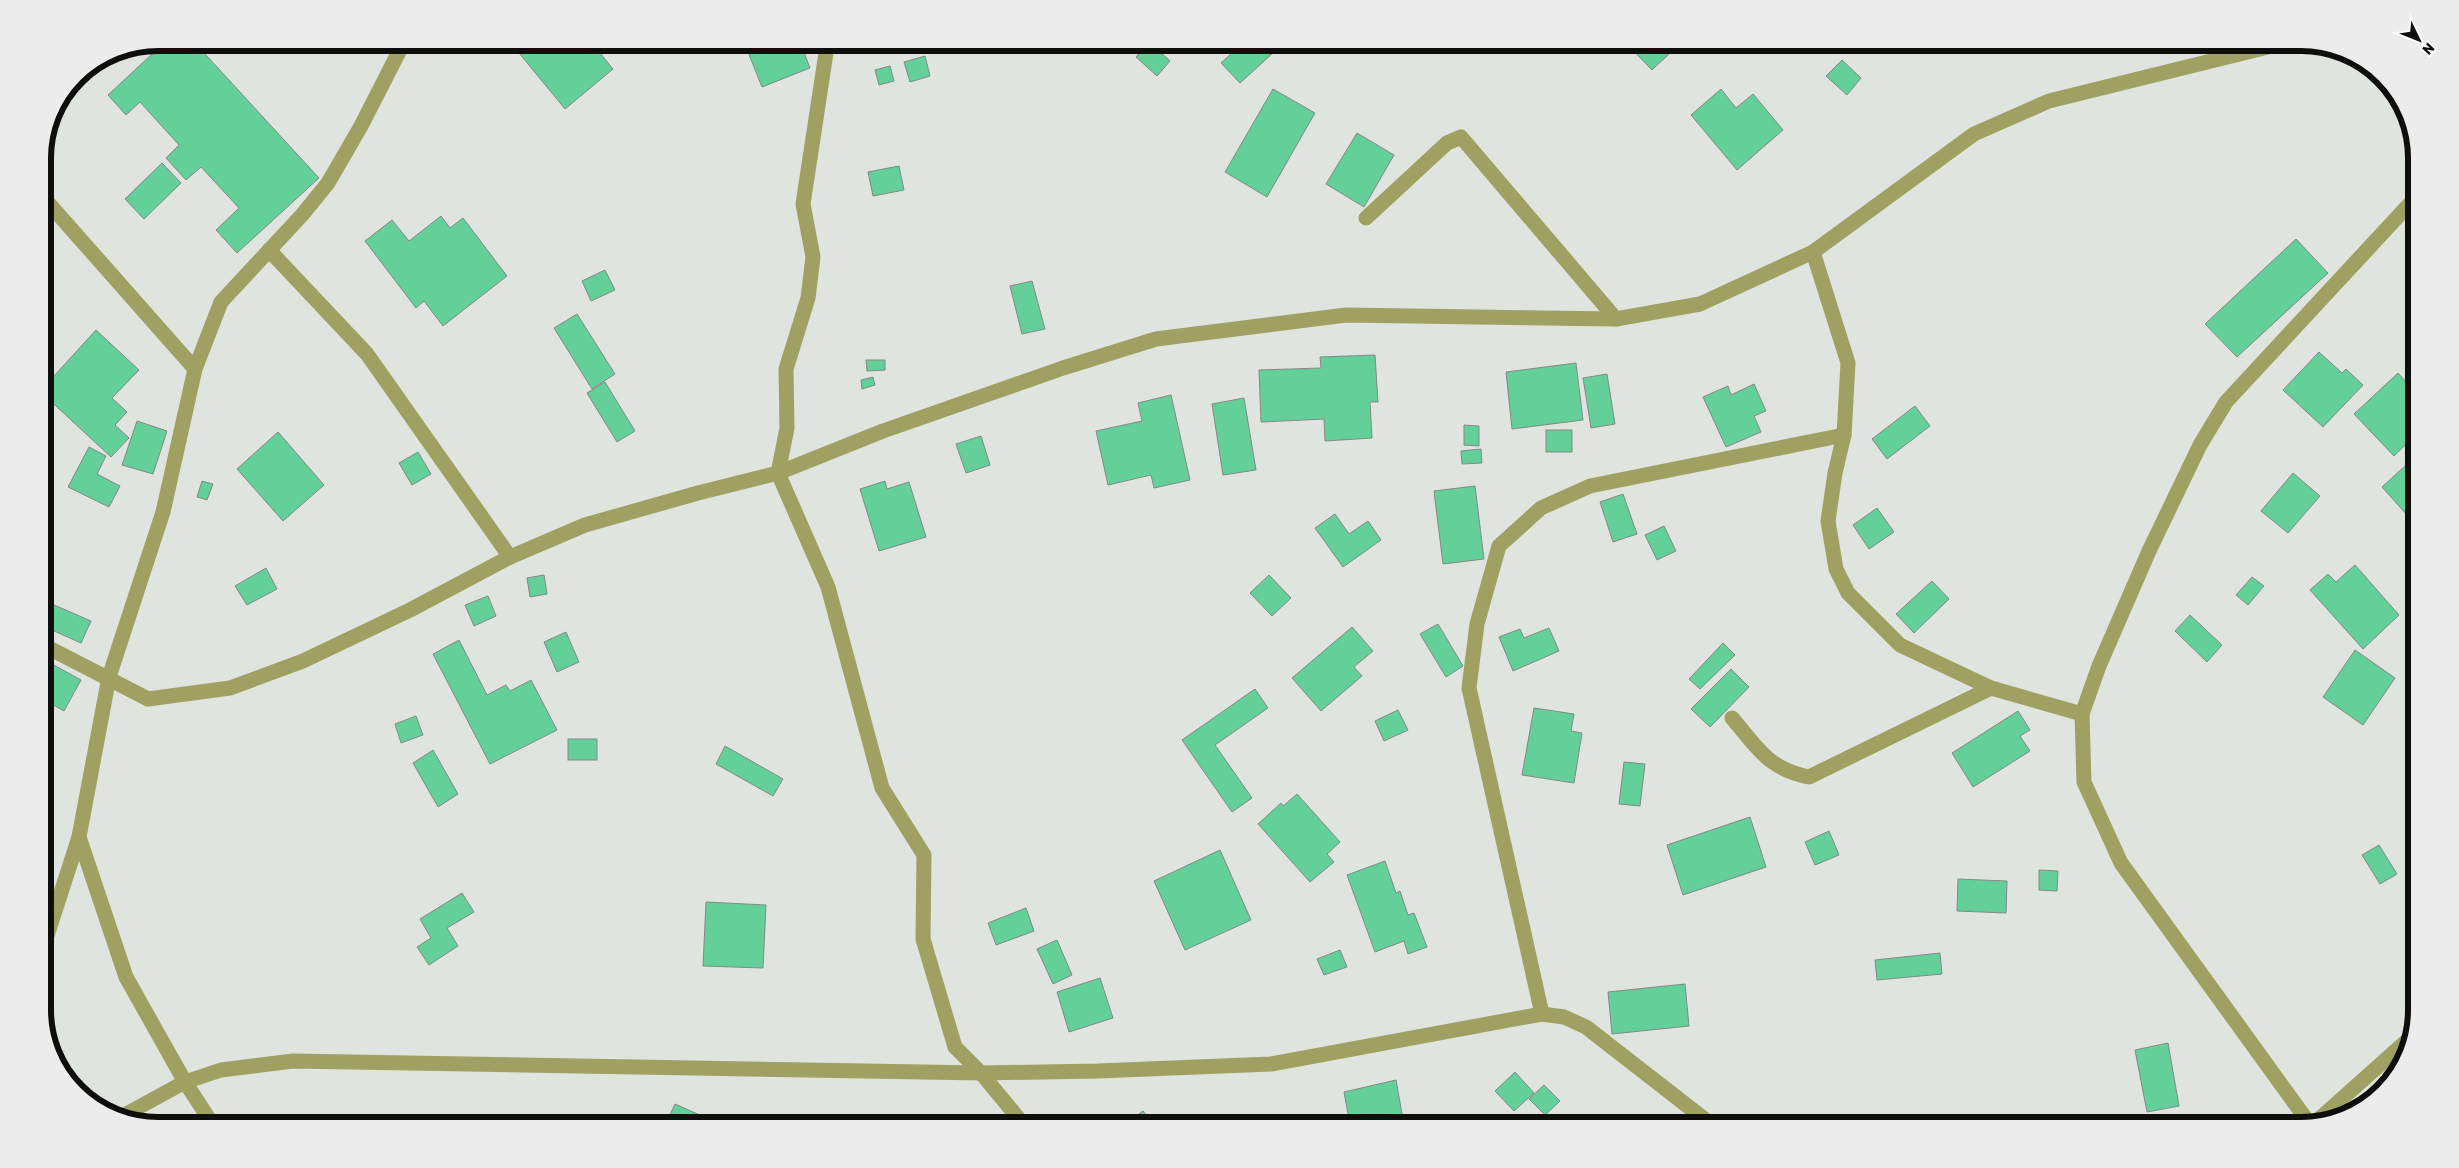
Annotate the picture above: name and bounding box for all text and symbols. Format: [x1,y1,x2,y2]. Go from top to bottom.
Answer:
north arrow [2394,15,2444,65]
text: N [2418,39,2438,58]

